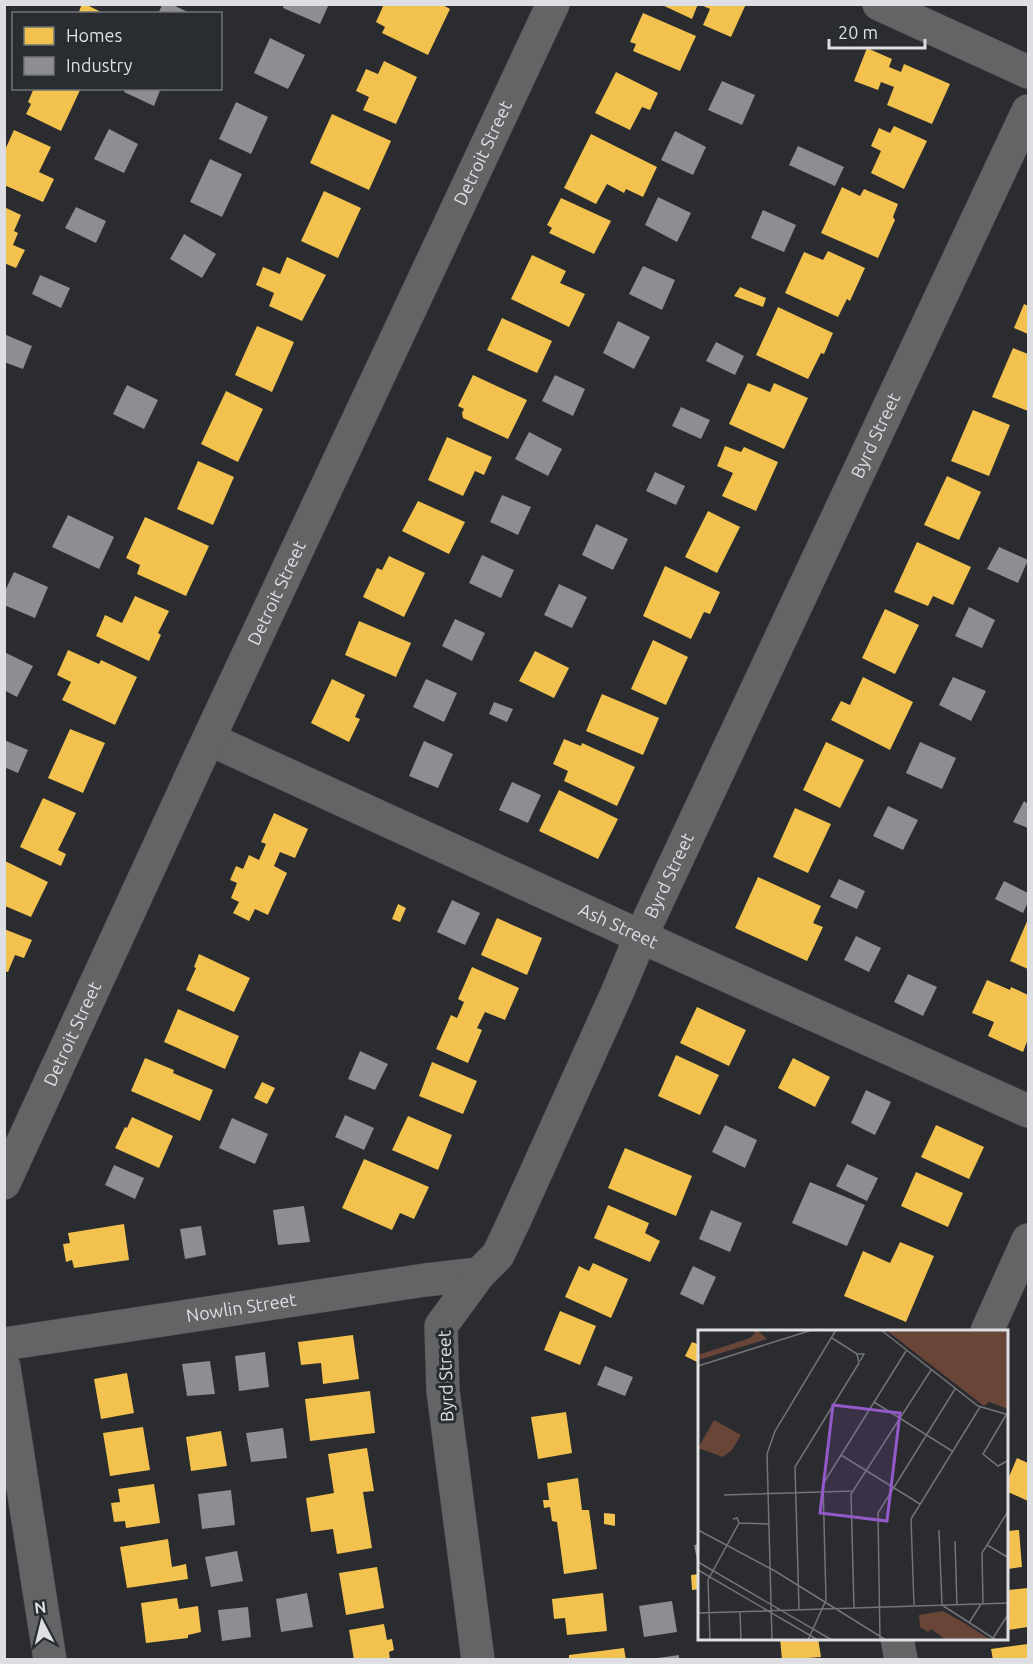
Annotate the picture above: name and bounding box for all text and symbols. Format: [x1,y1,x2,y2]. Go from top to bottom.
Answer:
legend [12,12,222,90]
scale bar [829,12,925,50]
text: 20 m [838,22,878,42]
text: Homes [66,25,123,45]
text: Industry [66,55,133,75]
street label: Detroit Street [449,97,515,208]
street label: Byrd Street [846,389,903,481]
street label: Detroit Street [243,537,309,648]
street label: Byrd Street [640,829,697,921]
street label: Ash Street [576,899,661,952]
street label: Detroit Street [39,978,104,1089]
street label: Nowlin Street [185,1289,298,1325]
street label: Byrd Street [433,1330,457,1422]
inset map [698,1330,1009,1640]
north arrow [12,1592,72,1652]
text: N [33,1597,47,1617]

